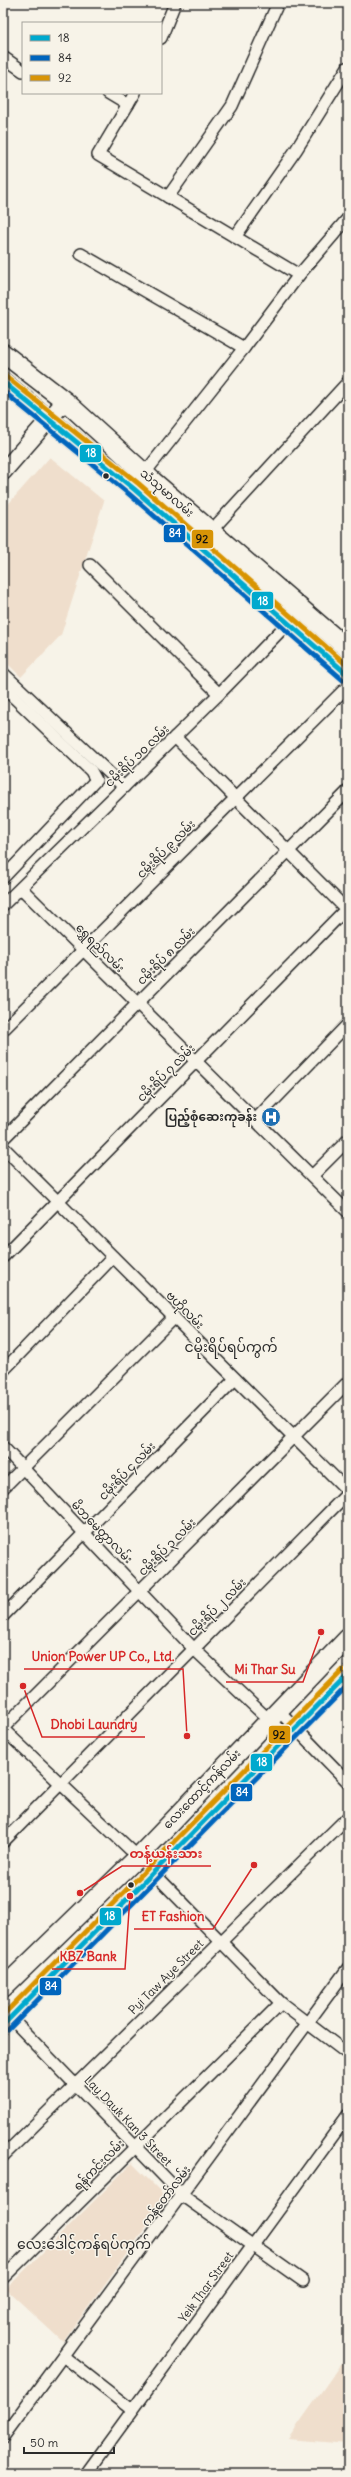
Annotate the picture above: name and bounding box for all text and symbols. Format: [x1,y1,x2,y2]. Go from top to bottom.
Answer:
legend [22,22,162,94]
text: 18 [58,30,70,45]
text: 84 [58,50,72,65]
text: 92 [58,70,72,85]
line badge: 18 [79,444,102,463]
text: 18 [86,446,96,460]
street label: သံသုမာလမ်း [135,464,198,522]
unlabelled marker [101,471,111,481]
line badge: 84 [163,524,186,543]
text: 84 [169,526,182,540]
line badge: 92 [191,529,214,549]
text: 92 [196,532,208,546]
line badge: 18 [251,591,274,610]
text: 18 [258,594,268,608]
street label: ငမိုးရိပ် ၁၀ လမ်း [101,721,174,792]
street label: ငမိုးရိပ် ၉ လမ်း [133,816,200,883]
street label: ရွှေရည်လမ်း [71,919,129,977]
street label: ငမိုးရိပ် ၈ လမ်း [133,923,200,990]
street label: ငမိုးရိပ် ၇ လမ်း [133,1040,200,1107]
hospital icon: ပြည့်စုံဆေးကုခန်း [260,1106,282,1128]
place label: ပြည့်စုံဆေးကုခန်း [165,1107,257,1128]
street label: ဗဟိုလမ်း [161,1287,208,1334]
district label: ငမိုးရိပ်ရပ်ကွက် [184,1337,278,1359]
street label: ငမိုးရိပ် ၄ လမ်း [94,1438,160,1505]
street label: မိဘမေတ္တာလမ်း [66,1496,137,1568]
street label: ငမိုးရိပ် ၃ လမ်း [134,1514,201,1581]
street label: ငမိုးရိပ် ၂ လမ်း [184,1574,251,1641]
callout: Union Power UP Co., Ltd. [24,1644,183,1669]
text: Union Power UP Co., Ltd. [31,1648,175,1665]
callout: Mi Thar Su [226,1657,303,1682]
text: Mi Thar Su [234,1661,296,1678]
callout: Dhobi Laundry [42,1712,145,1737]
text: Dhobi Laundry [51,1716,138,1733]
line badge: 92 [268,1725,291,1744]
text: 92 [273,1728,285,1742]
street label: လေးထောင့်ကန်လမ်း [159,1745,246,1834]
line badge: 18 [250,1753,273,1772]
text: 18 [257,1755,267,1769]
line badge: 84 [230,1783,253,1802]
text: 84 [236,1785,249,1799]
callout: တန့်ယန်းသား [122,1841,211,1866]
text: တန့်ယန်းသား [129,1844,203,1864]
unlabelled marker [126,1880,136,1890]
callout: ET Fashion [134,1904,213,1929]
line badge: 18 [99,1907,122,1926]
text: ET Fashion [142,1908,205,1925]
text: 18 [105,1909,115,1923]
street label: Pyi Taw Aye Street [125,1936,206,2017]
callout: KBZ Bank [52,1944,125,1969]
text: KBZ Bank [59,1948,117,1965]
line badge: 84 [39,1977,62,1996]
text: 84 [45,1979,58,1993]
street label: Lay Dauk Kan 3 Street [81,2072,175,2169]
street label: ရန်ကင်းလမ်း [69,2135,130,2196]
street label: ကန်တော်လမ်း [137,2162,196,2231]
district label: လေးဒေါင့်ကန်ရပ်ကွက် [17,2234,151,2256]
street label: Yeik Thar Street [175,2248,236,2325]
scale bar [24,2429,114,2455]
text: 50 m [30,2435,59,2450]

